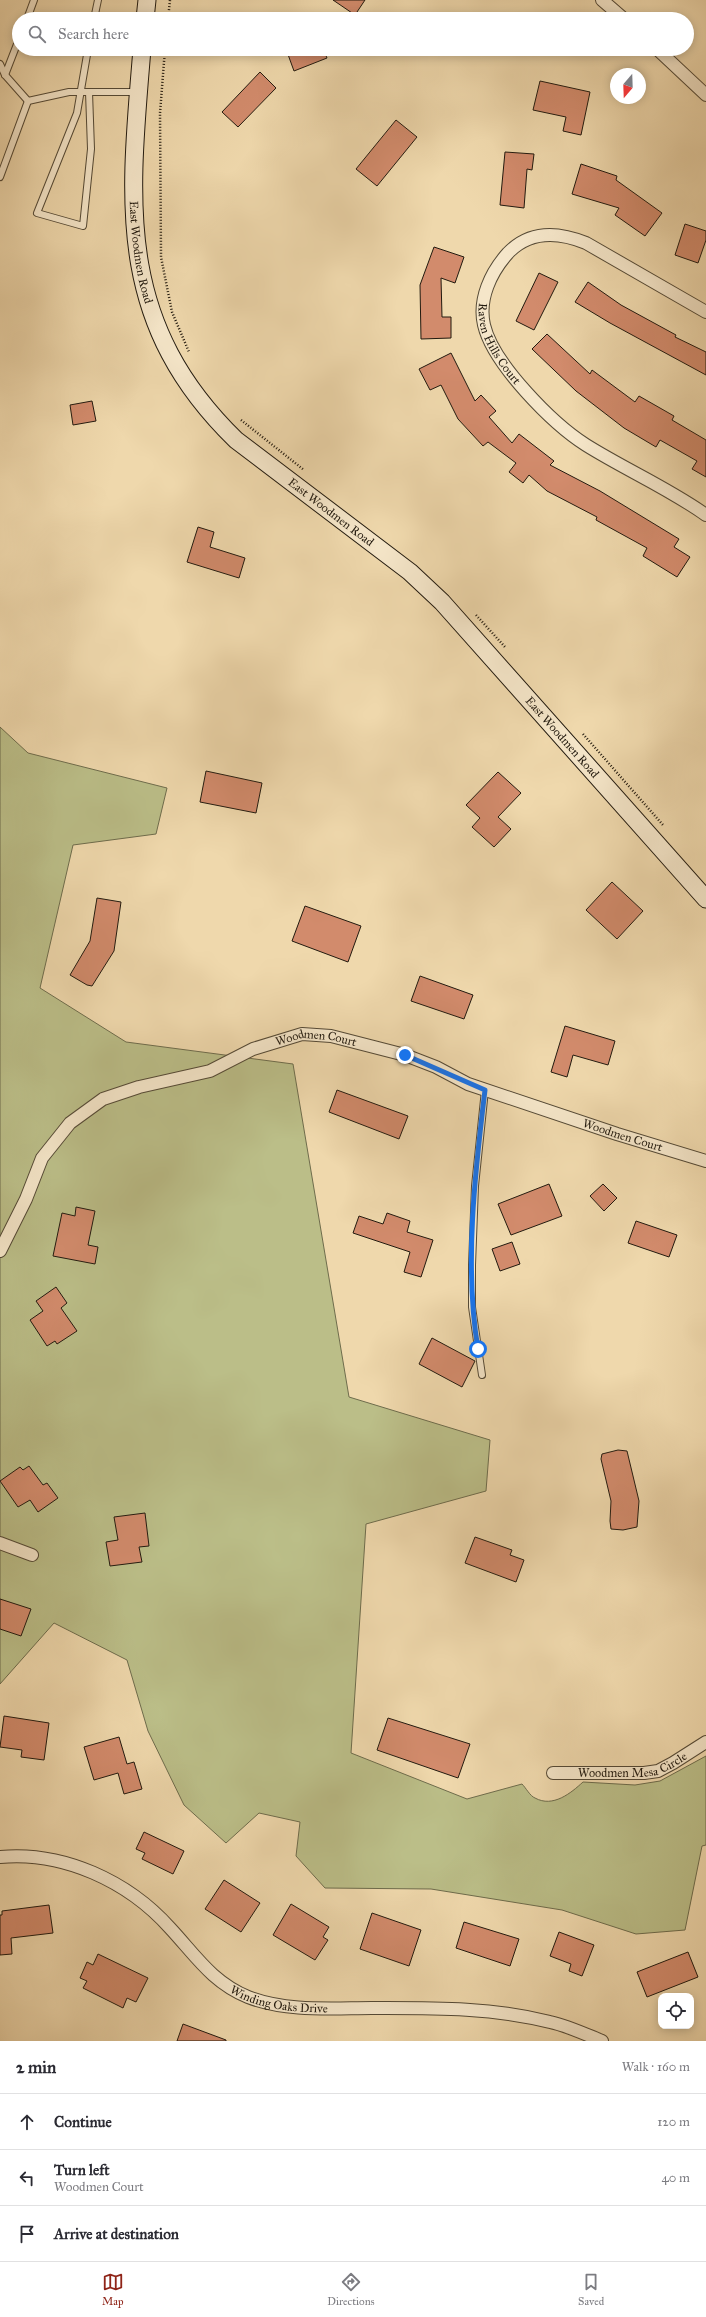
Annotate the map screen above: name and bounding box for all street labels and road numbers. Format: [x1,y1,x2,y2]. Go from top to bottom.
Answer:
street label: East Woodmen Road [127,201,156,305]
street label: Raven Hills Court [475,303,524,388]
street label: East Woodmen Road [285,475,377,549]
street label: East Woodmen Road [522,694,602,781]
street label: Woodmen Court [274,1027,359,1050]
street label: Woodmen Court [581,1116,665,1155]
street label: Woodmen Mesa Circle [578,1749,689,1780]
street label: Winding Oaks Drive [228,1982,328,2015]

